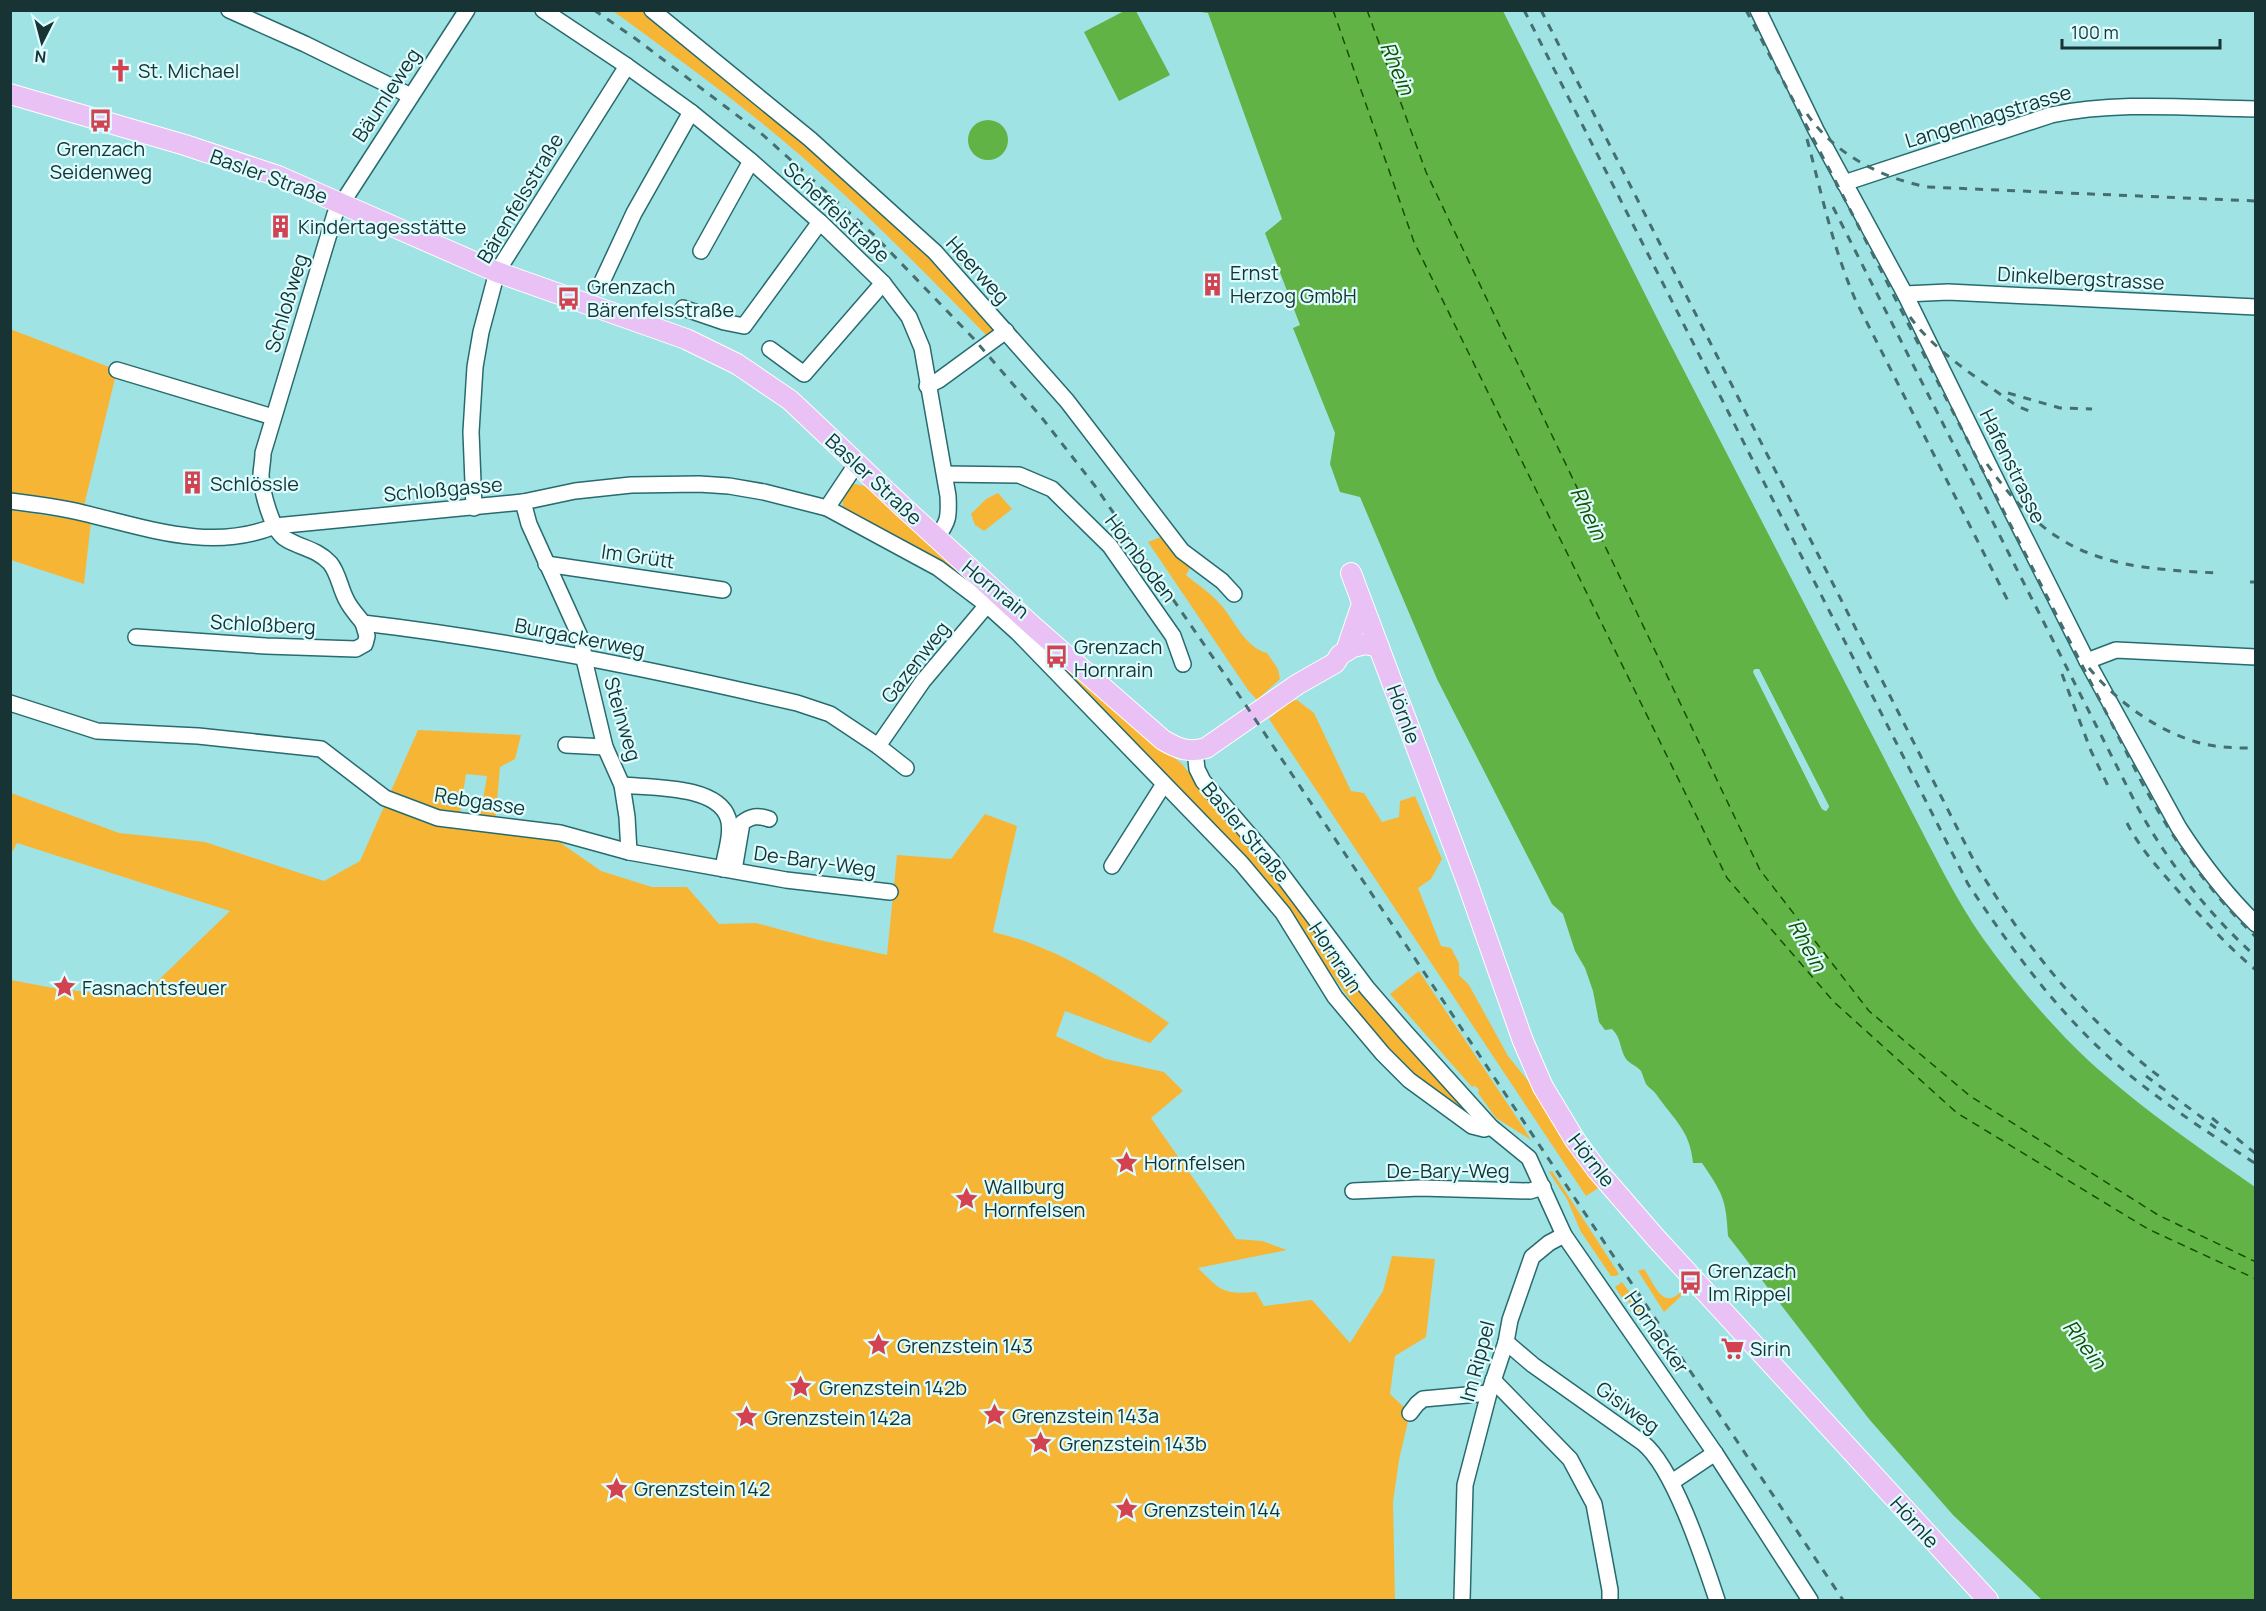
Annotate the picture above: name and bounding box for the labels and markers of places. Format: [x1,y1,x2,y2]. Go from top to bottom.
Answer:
church icon: St. Michael [107,57,133,83]
place label: St. Michael [138,57,239,84]
bus stop icon: Grenzach Seidenweg [88,108,114,134]
place label: Grenzach Seidenweg [50,135,152,185]
building icon: Kindertagesstätte [267,213,293,239]
place label: Kindertagesstätte [298,213,466,240]
place label: Ernst Herzog GmbH [1230,259,1357,309]
building icon: Ernst Herzog GmbH [1199,271,1225,297]
place label: Grenzach Bärenfelsstraße [587,273,734,323]
bus stop icon: Grenzach Bärenfelsstraße [556,285,582,311]
building icon: Schlössle [179,470,205,496]
place label: Schlössle [210,470,299,497]
place label: Grenzach Hornrain [1074,633,1162,683]
bus stop icon: Grenzach Hornrain [1043,644,1069,670]
place icon: Fasnachtsfeuer [51,974,77,1000]
place label: Fasnachtsfeuer [82,974,227,1001]
place icon: Hornfelsen [1113,1149,1139,1175]
place label: Hornfelsen [1144,1149,1245,1176]
place label: Wallburg Hornfelsen [984,1173,1085,1223]
place icon: Wallburg Hornfelsen [953,1185,979,1211]
place label: Grenzach Im Rippel [1708,1257,1796,1307]
bus stop icon: Grenzach Im Rippel [1677,1269,1703,1295]
place icon: Grenzstein 143 [866,1332,892,1358]
place label: Grenzstein 143 [897,1332,1033,1359]
supermarket icon: Sirin [1719,1335,1745,1361]
place label: Sirin [1750,1335,1791,1362]
place icon: Grenzstein 142b [788,1374,814,1400]
place label: Grenzstein 142b [819,1374,967,1401]
place icon: Grenzstein 143a [981,1402,1007,1428]
place label: Grenzstein 143a [1012,1402,1159,1429]
place icon: Grenzstein 142a [733,1404,759,1430]
place label: Grenzstein 142a [764,1404,911,1431]
place icon: Grenzstein 143b [1028,1430,1054,1456]
place label: Grenzstein 143b [1059,1430,1207,1457]
place icon: Grenzstein 142 [603,1475,629,1501]
place label: Grenzstein 142 [634,1475,770,1502]
place icon: Grenzstein 144 [1113,1496,1139,1522]
place label: Grenzstein 144 [1144,1496,1281,1523]

